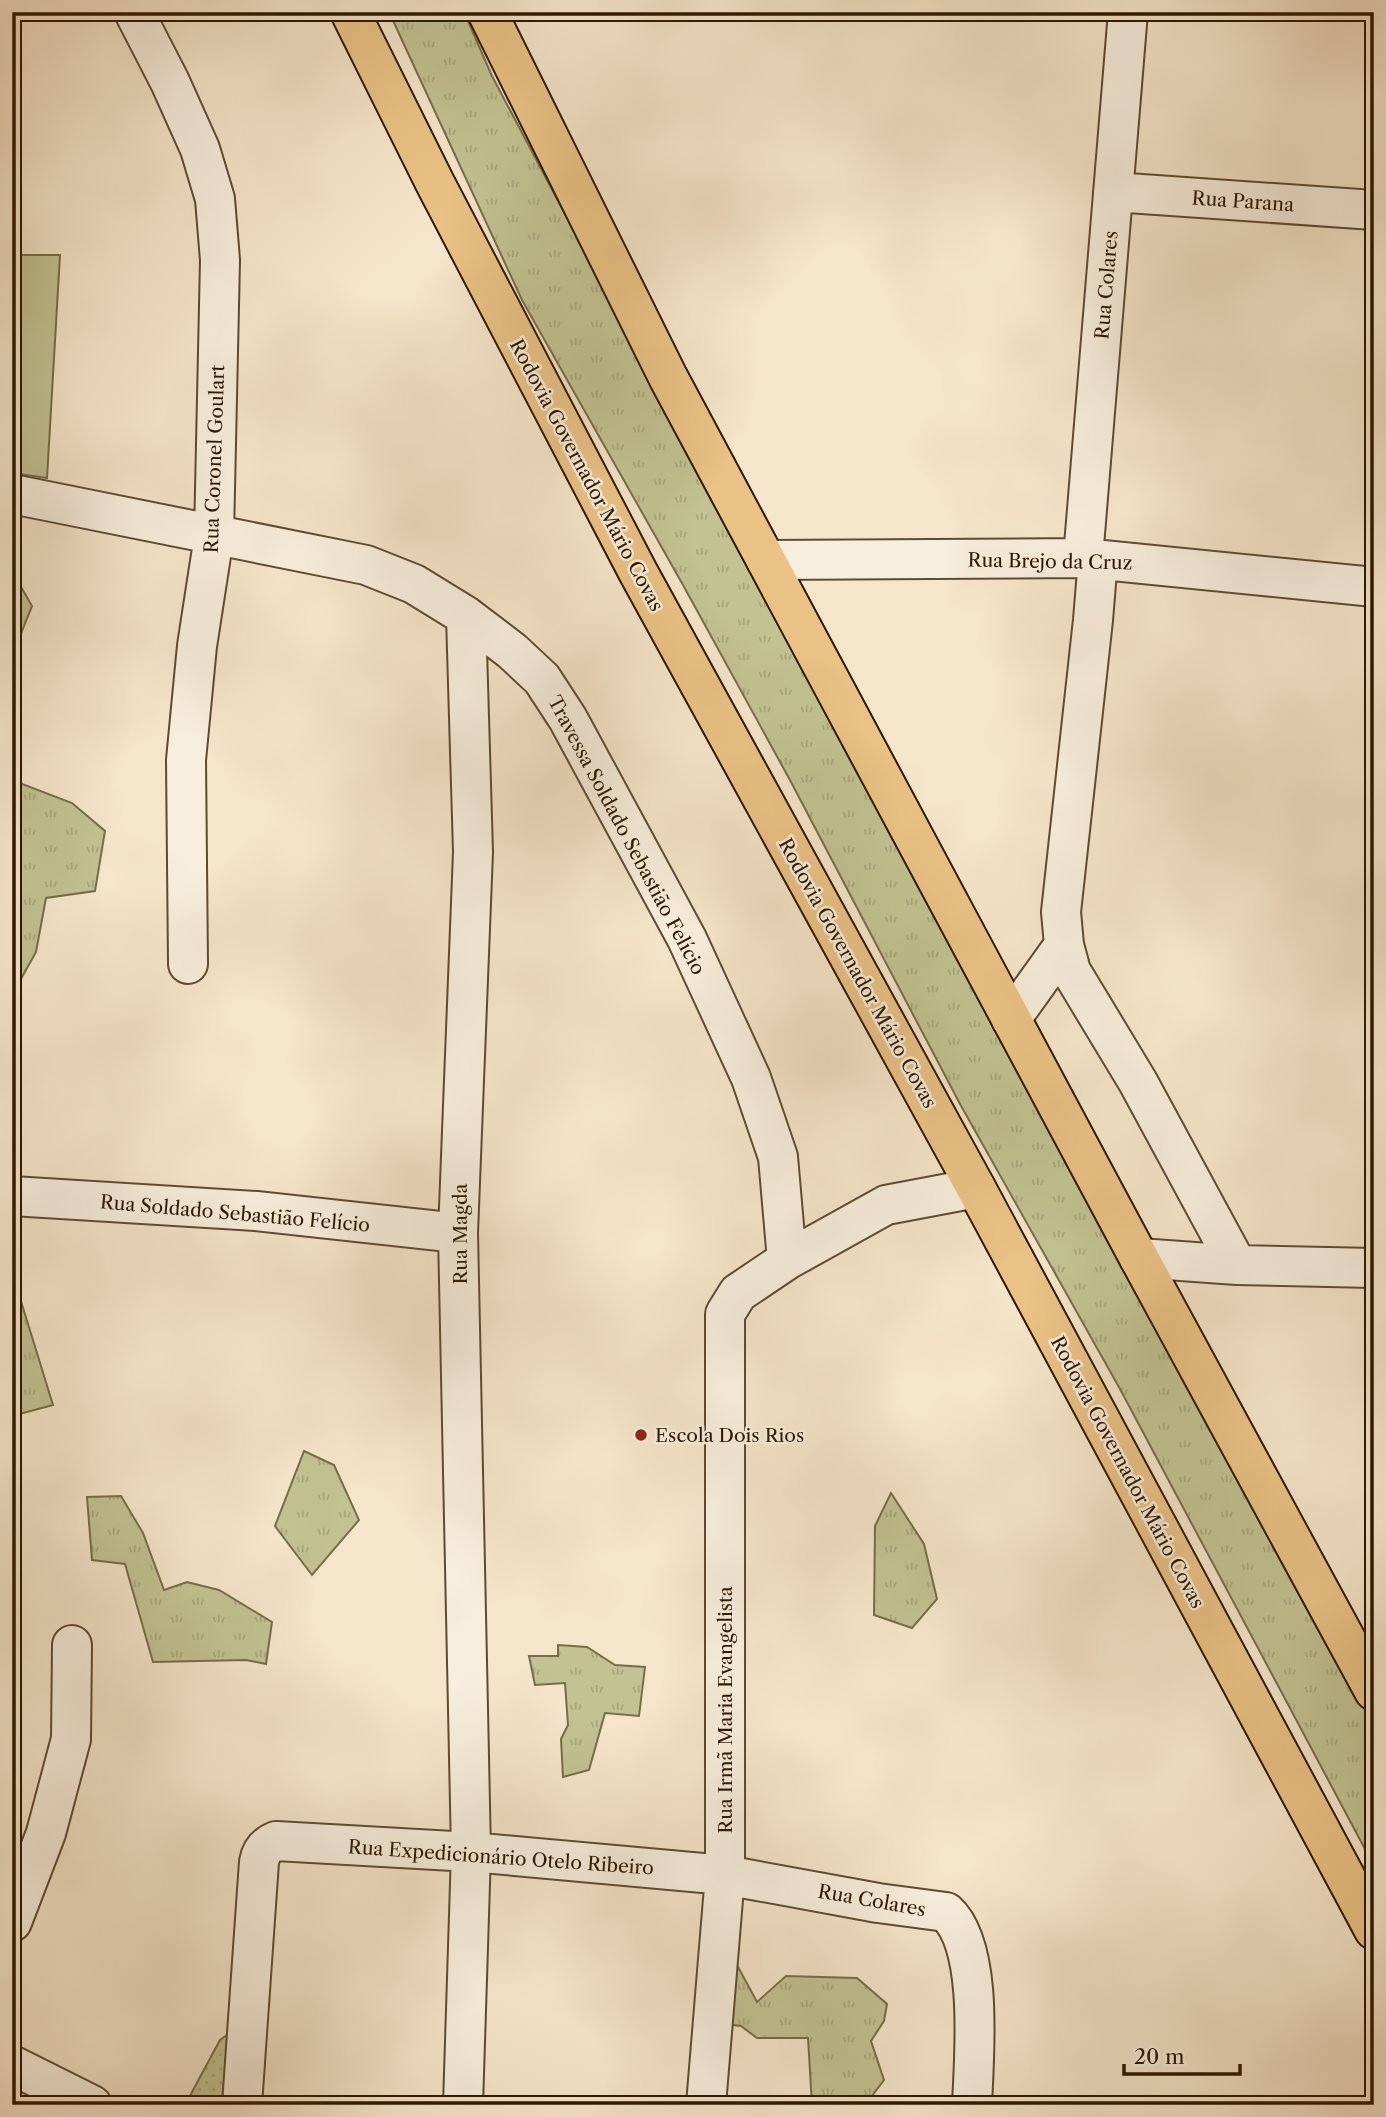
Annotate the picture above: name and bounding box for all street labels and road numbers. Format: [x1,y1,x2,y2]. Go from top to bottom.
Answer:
street label: Rua Parana [1191,186,1295,217]
street label: Rua Colares [1090,230,1123,340]
street label: Rodovia Governador Mário Covas [505,335,668,615]
street label: Rua Coronel Goulart [200,364,229,554]
street label: Rua Brejo da Cruz [967,549,1133,574]
street label: Travessa Soldado Sebastião Felício [543,692,710,979]
street label: Rodovia Governador Mário Covas [774,834,942,1112]
street label: Rua Magda [449,1183,472,1285]
street label: Rua Soldado Sebastião Felício [99,1190,371,1237]
street label: Rodovia Governador Mário Covas [1046,1332,1209,1612]
street label: Rua Irmã Maria Evangelista [714,1586,737,1834]
street label: Rua Expedicionário Otelo Ribeiro [347,1835,655,1880]
street label: Rua Colares [816,1880,928,1921]

